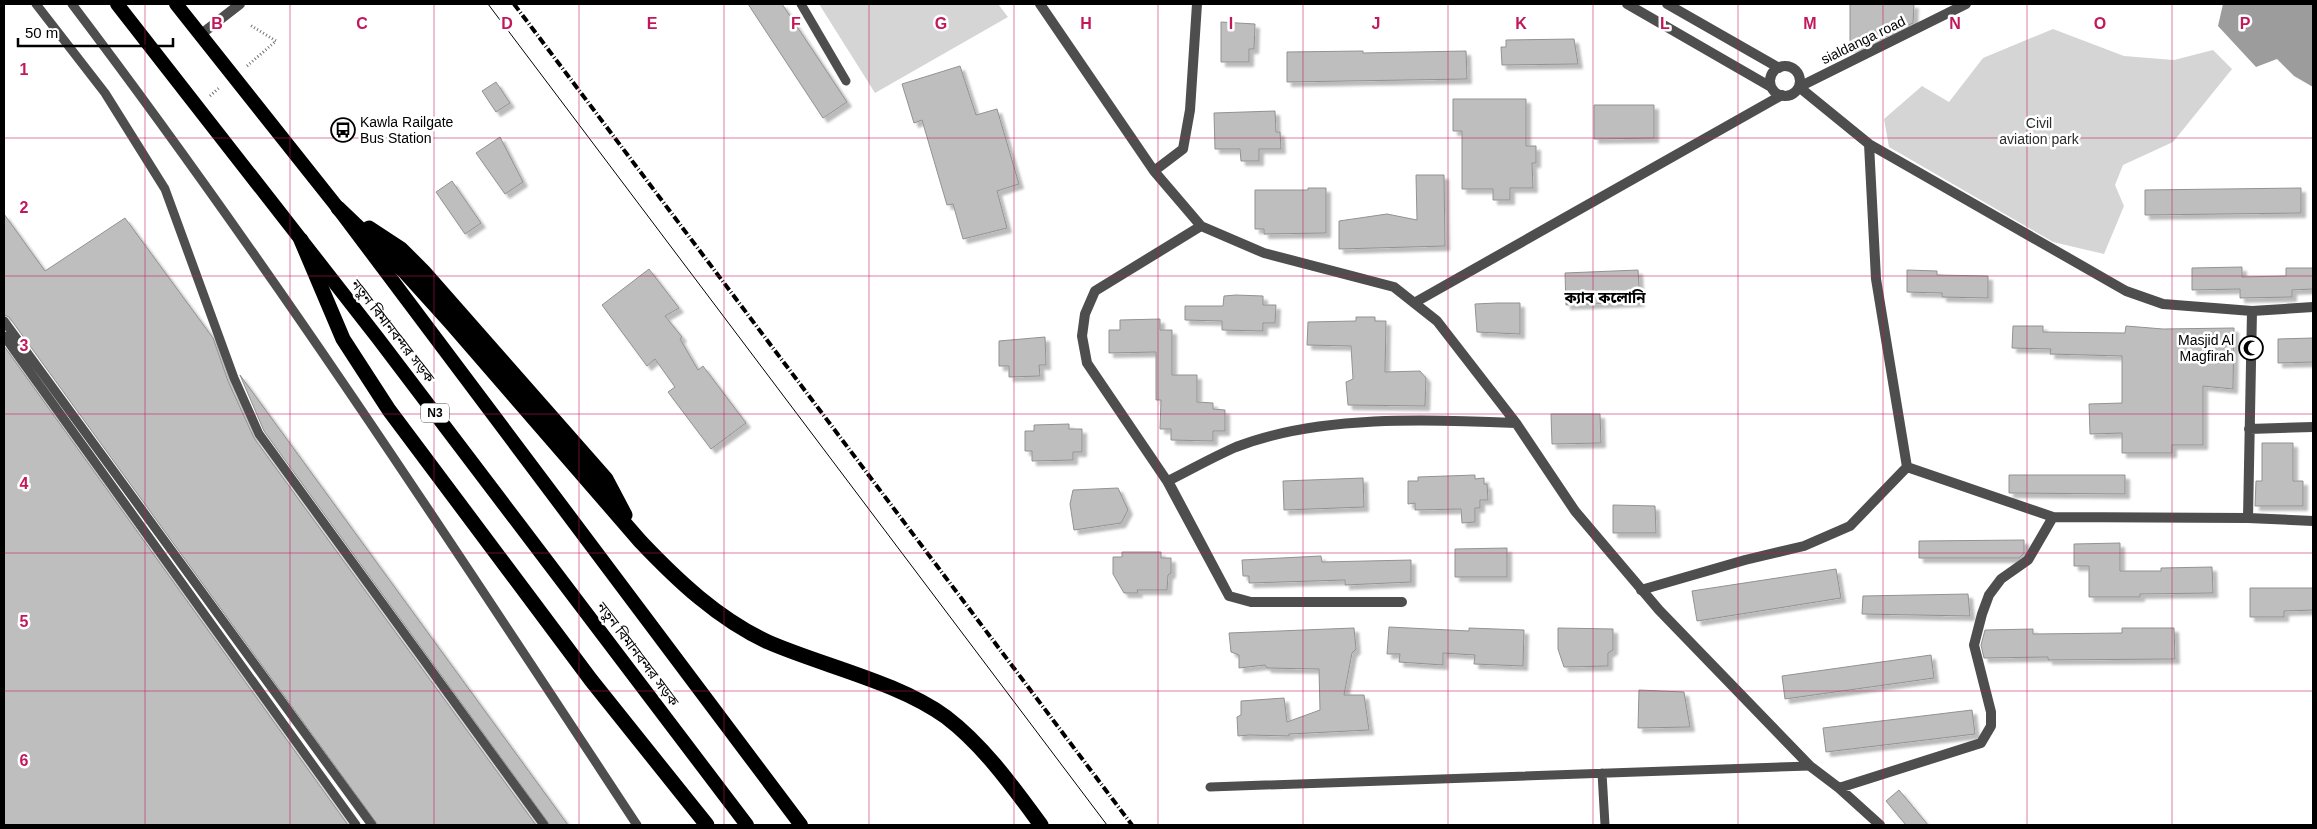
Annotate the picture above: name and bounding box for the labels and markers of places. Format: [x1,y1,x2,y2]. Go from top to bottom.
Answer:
place label: Kawla Railgate Bus Station [360,114,454,146]
bus stop icon: Kawla Railgate Bus Station [330,117,356,143]
place label: Masjid Al Magfirah [2178,332,2234,364]
mosque icon: Masjid Al Magfirah [2238,335,2264,361]

